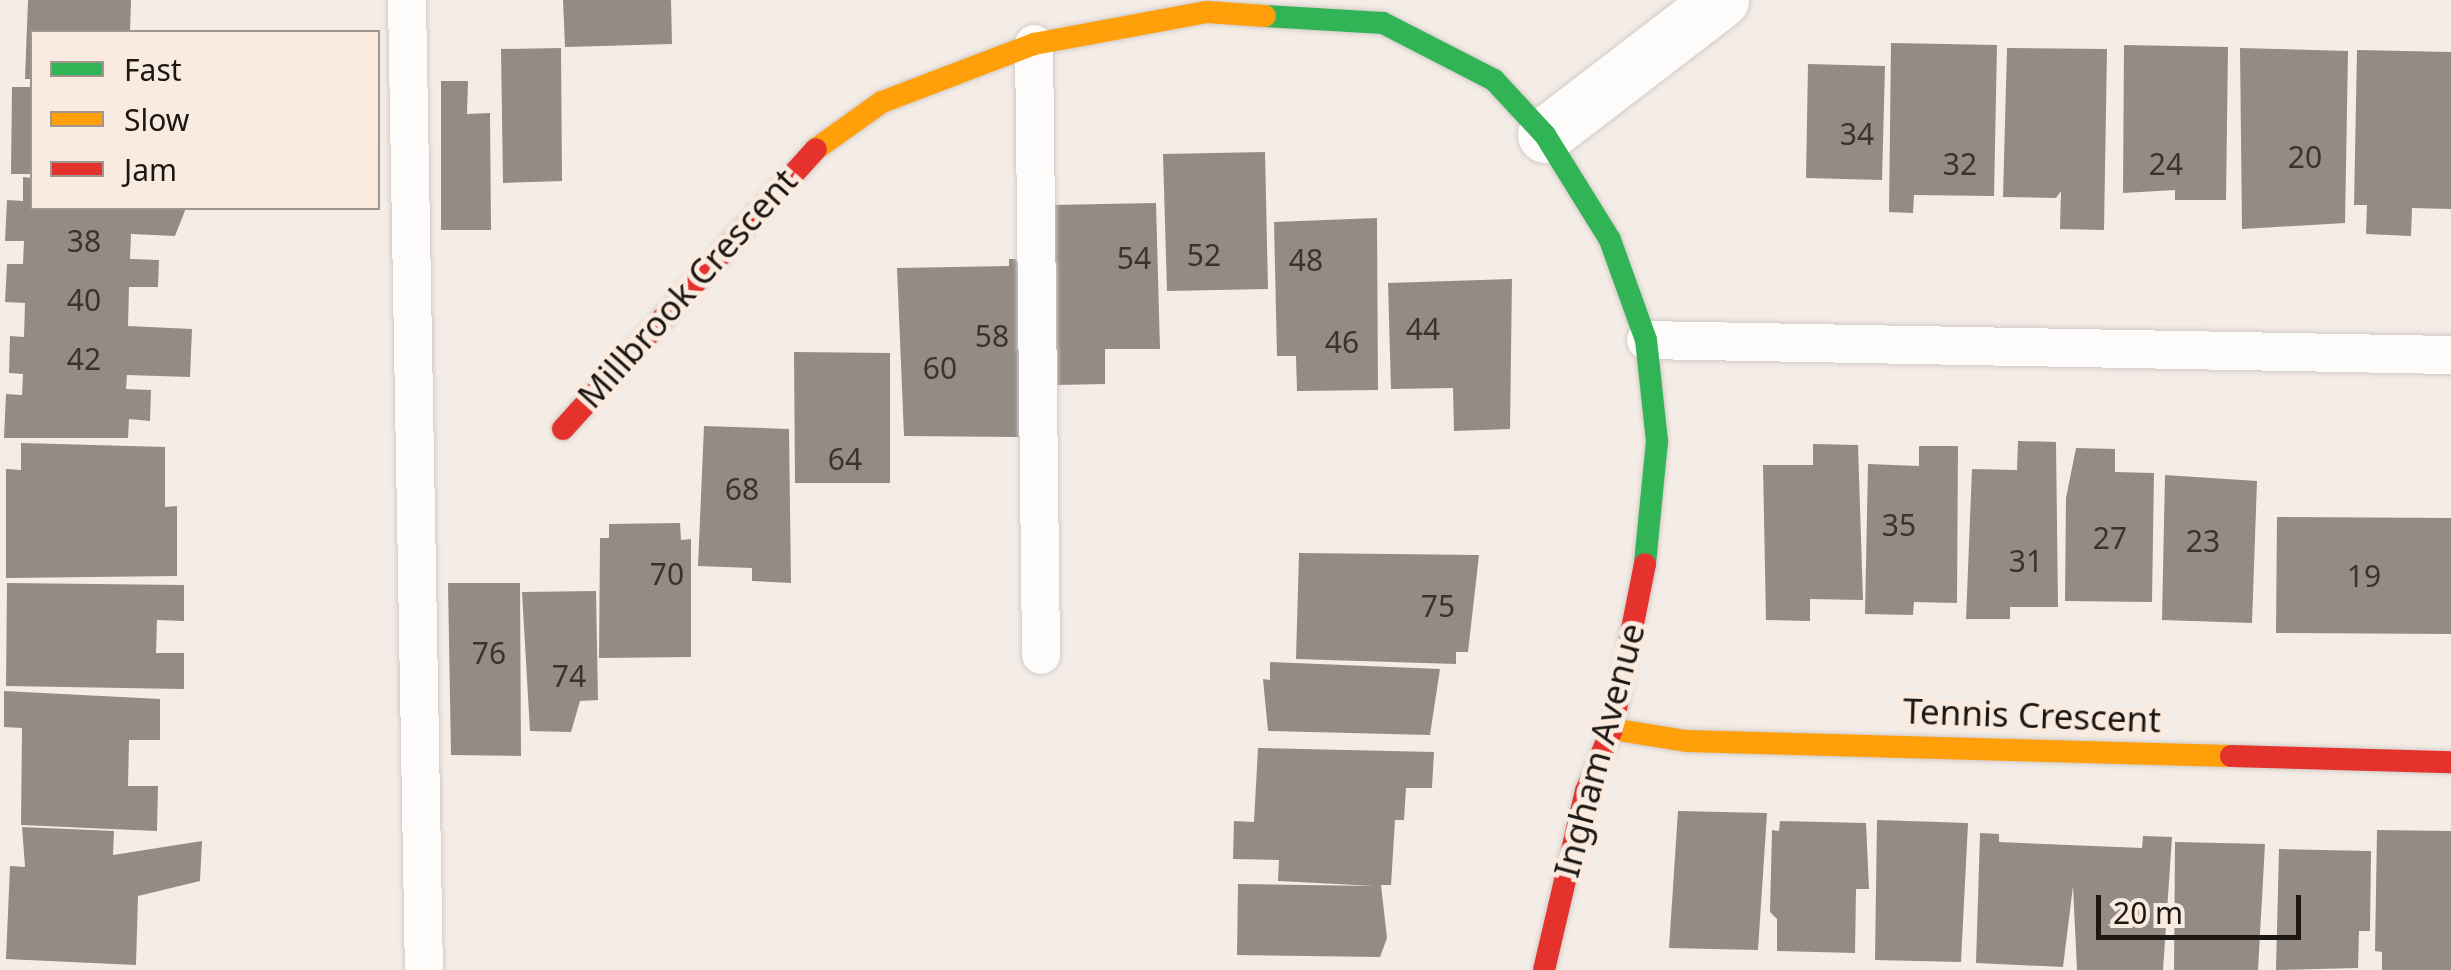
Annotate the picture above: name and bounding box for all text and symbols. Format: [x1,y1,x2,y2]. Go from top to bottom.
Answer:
legend [30,30,380,210]
text: Fast [124,49,182,90]
text: Slow [124,99,189,140]
house number: 34 [1840,116,1874,152]
house number: 20 [2288,139,2322,175]
house number: 32 [1943,146,1977,182]
house number: 24 [2149,146,2183,182]
text: Jam [124,149,177,190]
street label: Millbrook Crescent [569,160,805,416]
house number: 38 [67,223,101,259]
house number: 52 [1187,237,1221,273]
house number: 54 [1117,240,1151,276]
house number: 48 [1289,242,1323,278]
house number: 40 [67,282,101,318]
house number: 44 [1406,311,1440,347]
house number: 58 [975,318,1009,354]
house number: 46 [1325,324,1359,360]
house number: 42 [67,341,101,377]
house number: 60 [923,350,957,386]
house number: 64 [828,441,862,477]
house number: 68 [725,471,759,507]
house number: 35 [1882,507,1916,543]
house number: 27 [2093,520,2127,556]
house number: 23 [2186,523,2220,559]
house number: 31 [2009,543,2043,579]
house number: 70 [650,556,684,592]
house number: 19 [2347,558,2381,594]
house number: 75 [1421,588,1455,624]
street label: Ingham Avenue [1545,619,1653,881]
house number: 76 [472,635,506,671]
house number: 74 [552,658,586,694]
street label: Tennis Crescent [1902,690,2162,740]
scale bar [2101,875,2306,937]
text: 20 m [2113,892,2183,933]

